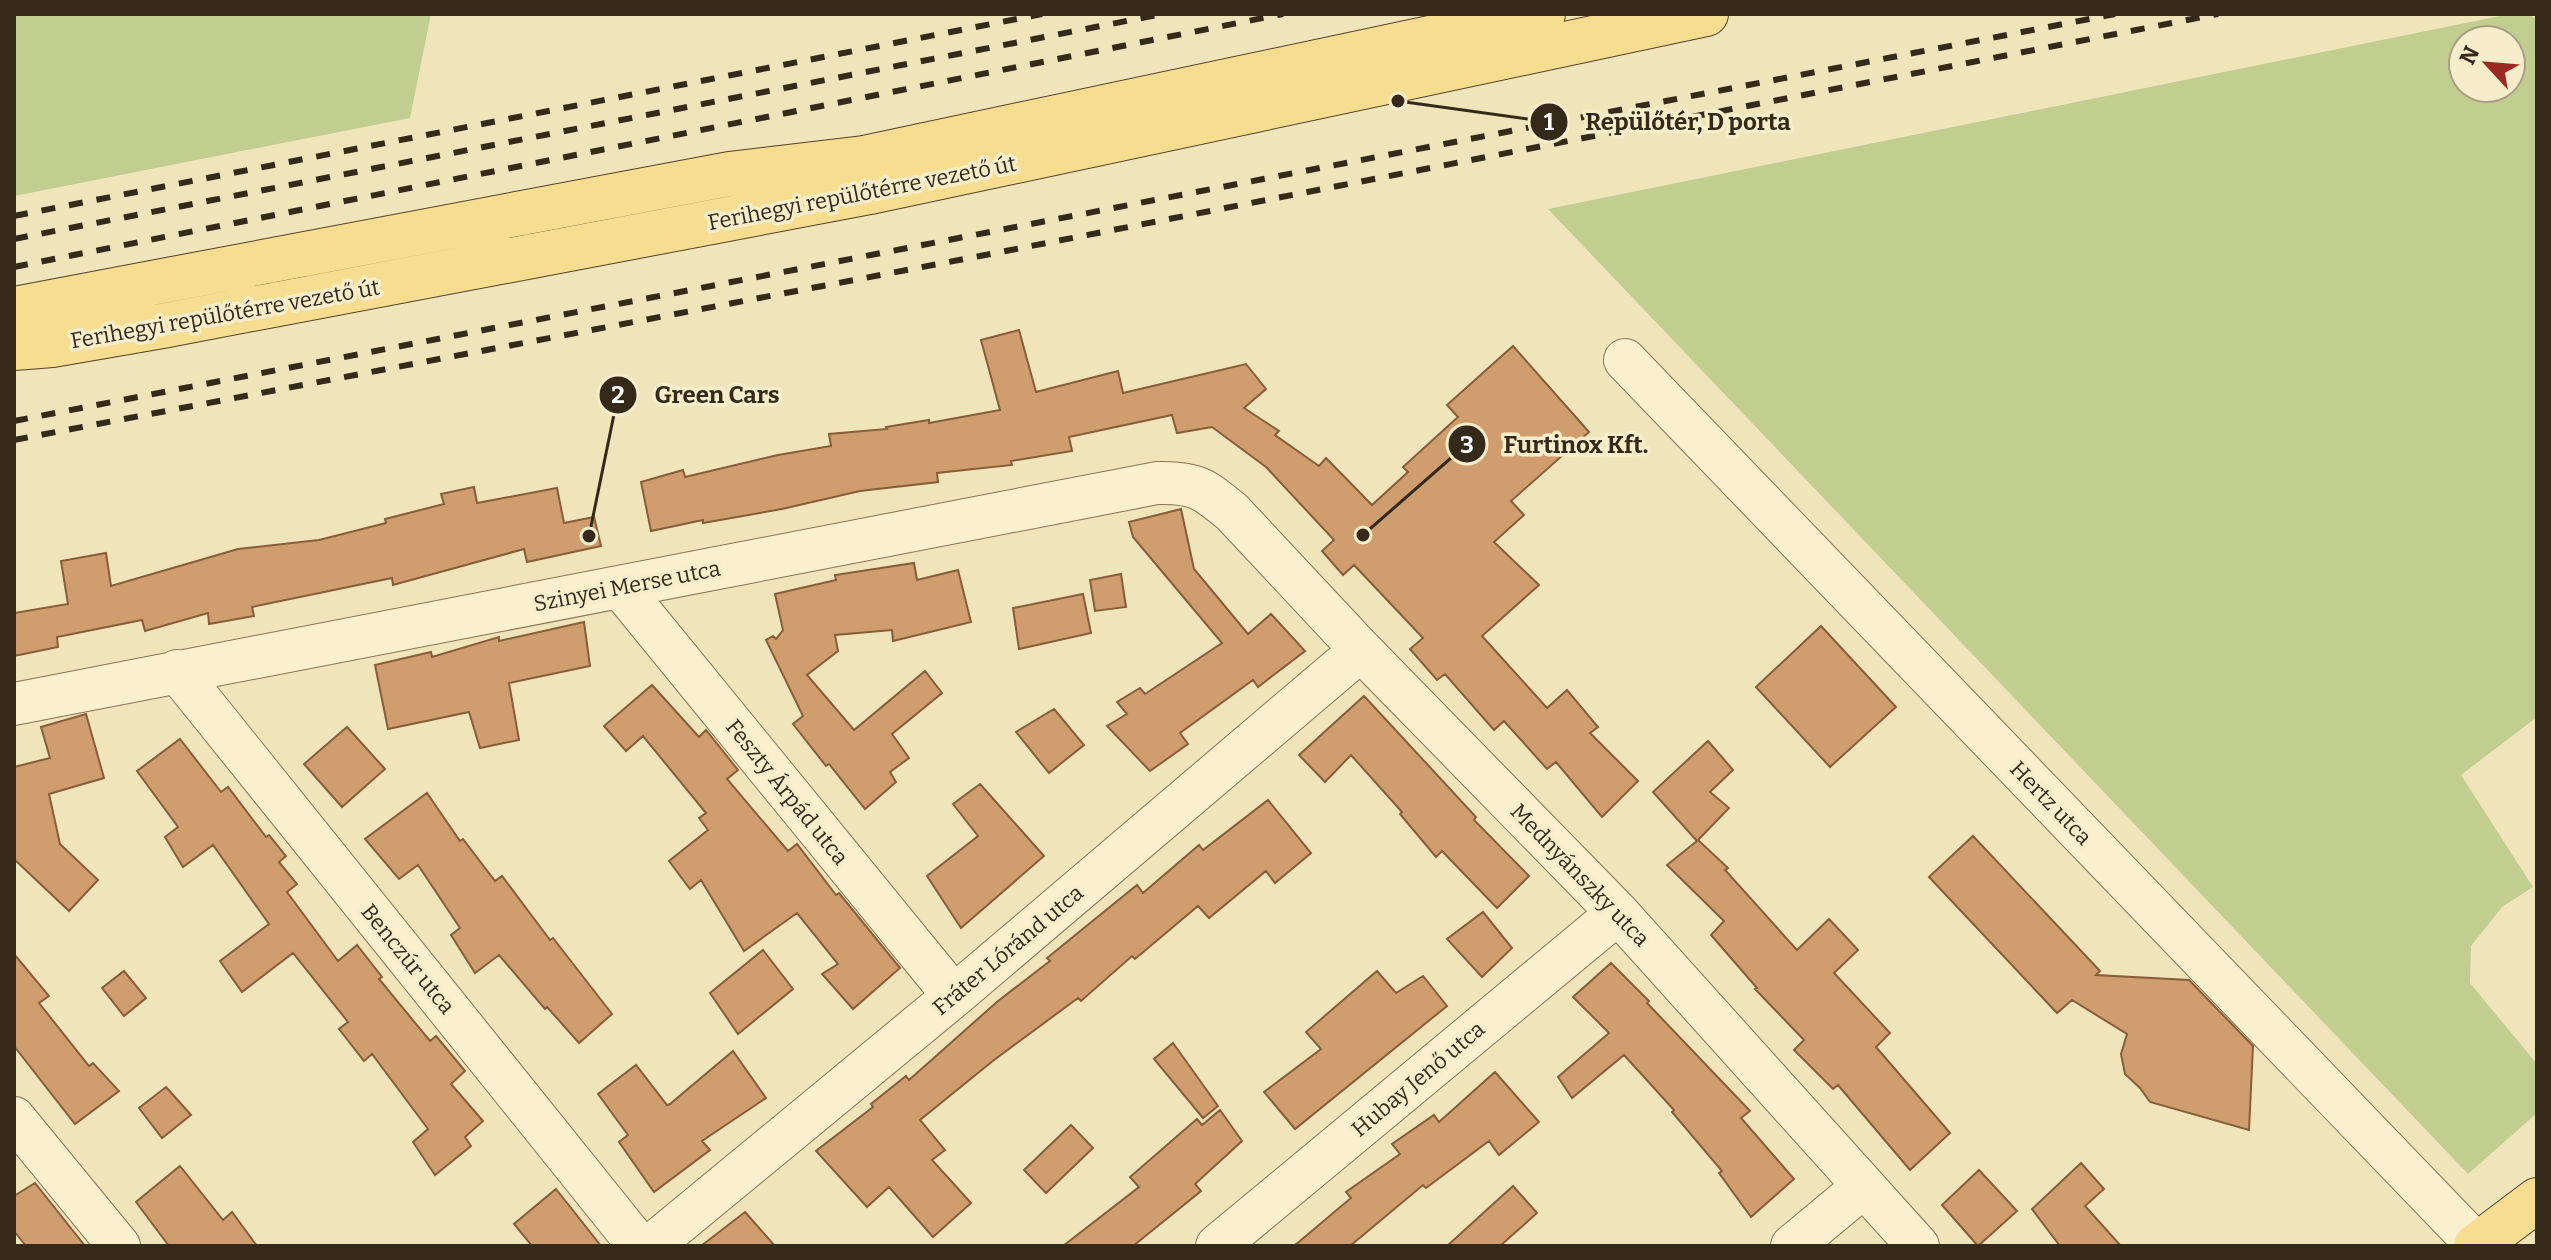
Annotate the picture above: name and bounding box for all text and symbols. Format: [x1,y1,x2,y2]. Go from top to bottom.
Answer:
north arrow [2447,24,2527,104]
text: N [2454,42,2485,69]
callout: Repülőtér, D porta [1529,98,1807,146]
text: 1 [1544,108,1555,136]
text: Repülőtér, D porta [1585,108,1791,136]
street label: Ferihegyi repülőtérre vezető út [706,150,1019,236]
street label: Ferihegyi repülőtérre vezető út [68,273,382,355]
callout: Green Cars [598,371,796,419]
text: 2 [611,381,625,409]
text: Green Cars [654,381,780,409]
callout: Furtinox Kft. [1447,420,1664,468]
text: 3 [1460,431,1474,459]
text: Furtinox Kft. [1504,431,1648,459]
street label: Szinyei Merse utca [531,555,723,617]
street label: Feszty Árpád utca [720,714,854,870]
street label: Hertz utca [2004,755,2098,851]
street label: Mednyánszky utca [1505,798,1655,952]
street label: Fráter Lóránd utca [927,879,1089,1021]
street label: Benczúr utca [355,899,461,1019]
street label: Hubay Jenő utca [1346,1015,1490,1143]

